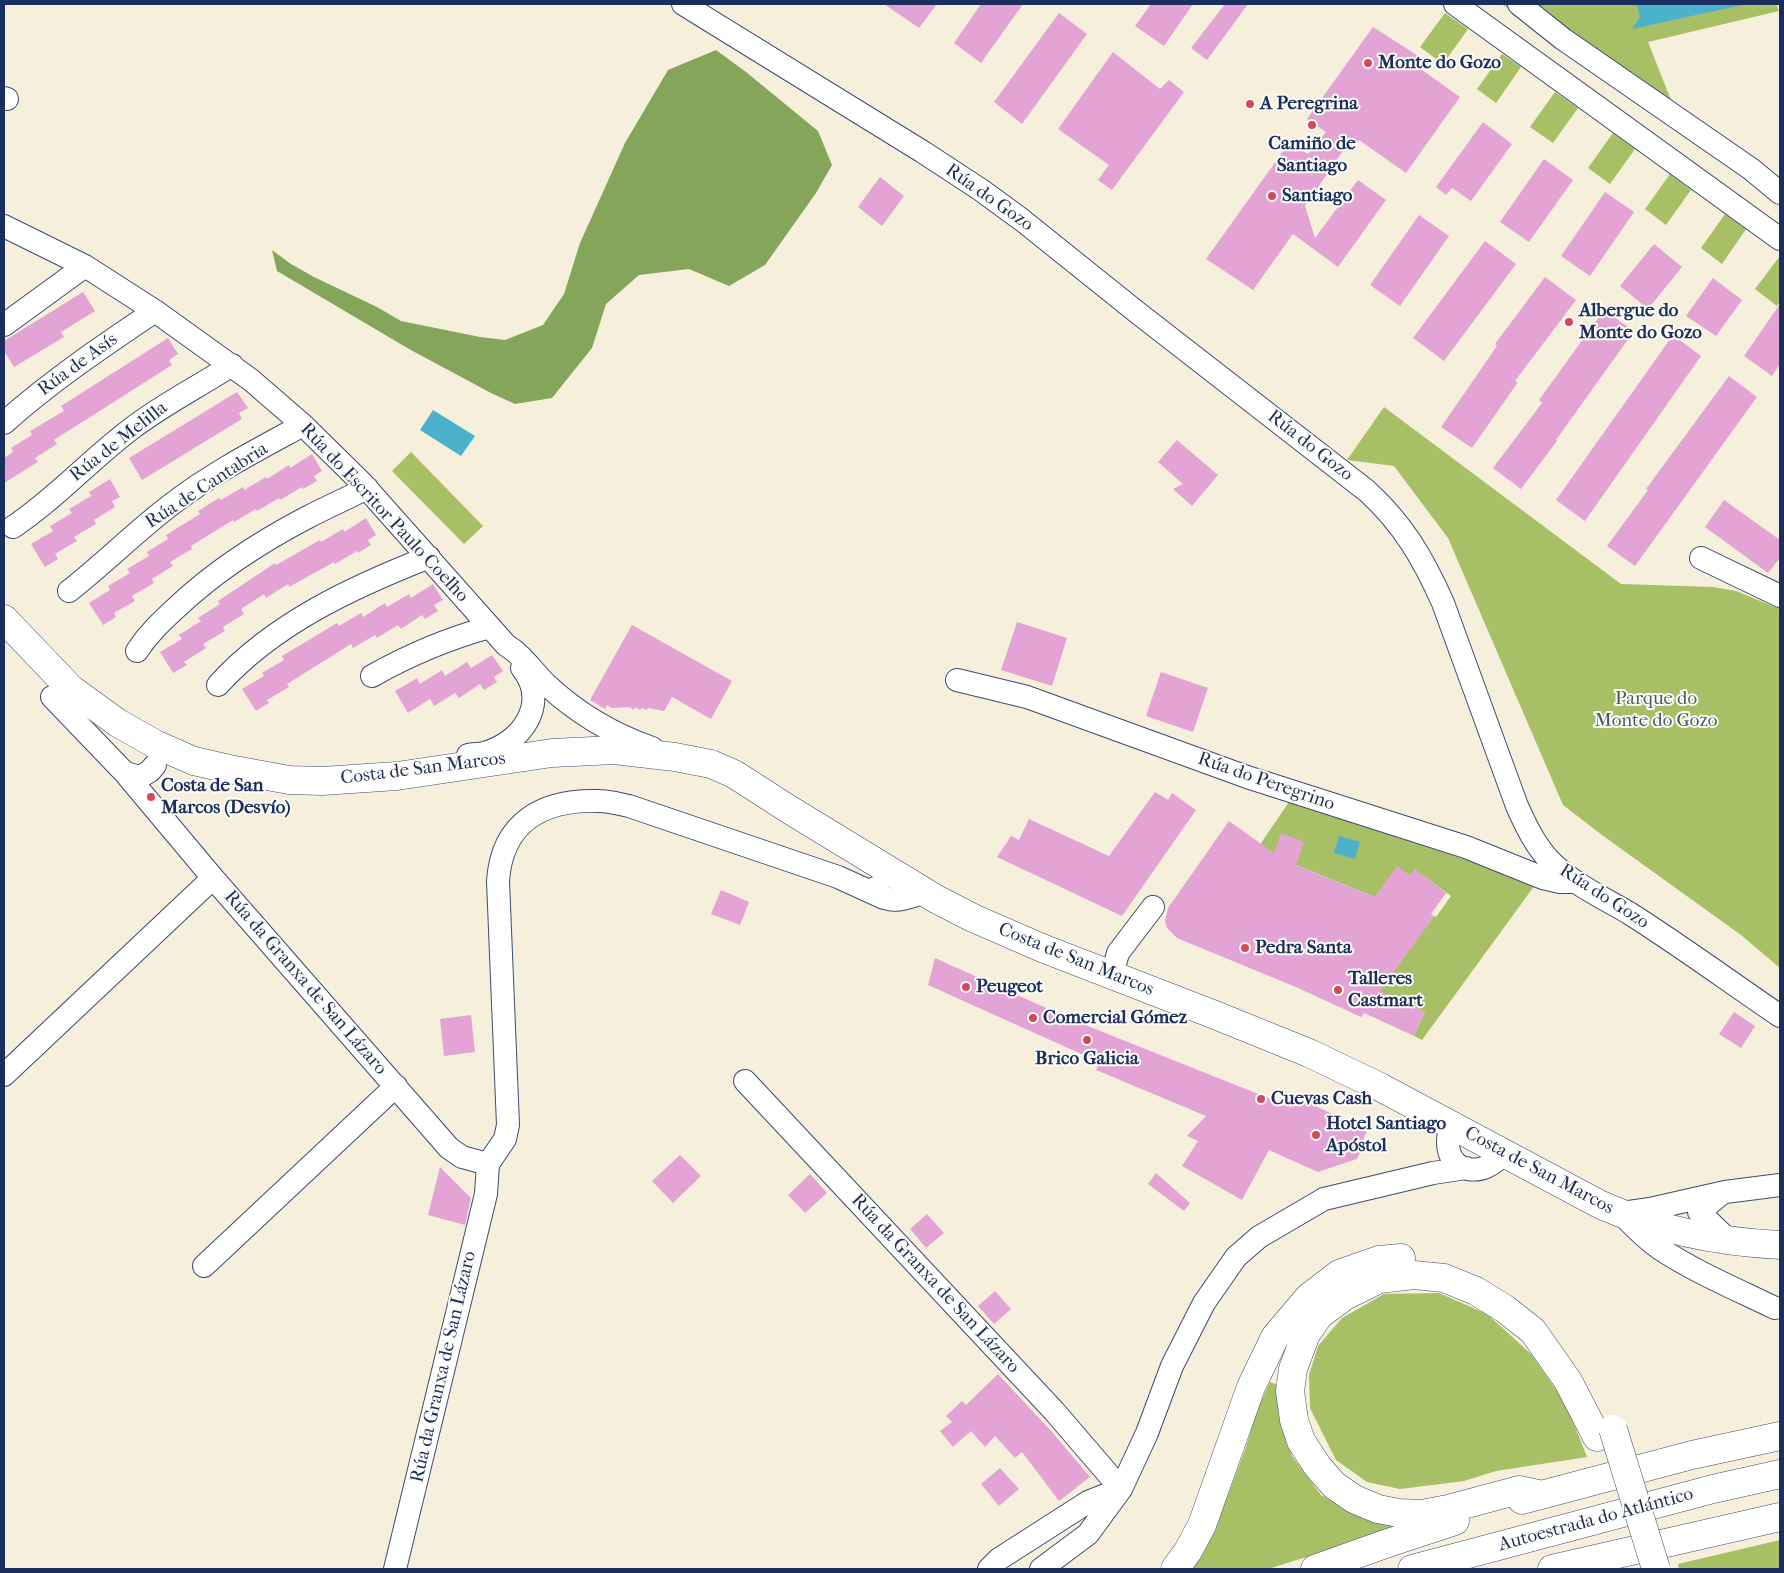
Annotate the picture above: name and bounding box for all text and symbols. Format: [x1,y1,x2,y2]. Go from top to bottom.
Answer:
place label: Monte do Gozo [1378,52,1501,74]
marker: Monte do Gozo [1362,57,1374,69]
place label: A Peregrina [1260,93,1358,115]
marker: A Peregrina [1244,98,1256,110]
marker: Camiño de Santiago [1306,119,1318,131]
place label: Camiño de Santiago [1268,133,1356,177]
street label: Rúa do Gozo [941,159,1037,237]
place label: Santiago [1282,185,1352,207]
marker: Santiago [1266,190,1278,202]
place label: Albergue do Monte do Gozo [1579,300,1702,344]
marker: Albergue do Monte do Gozo [1563,316,1575,328]
street label: Rúa de Asís [34,328,122,402]
street label: Rúa de Melilla [66,397,172,487]
street label: Rúa do Gozo [1263,406,1357,486]
street label: Rúa do Escritor Paulo Coelho [295,419,473,607]
street label: Rúa de Cantabria [142,438,272,534]
park label: Parque do Monte do Gozo [1595,688,1717,732]
street label: Costa de San Marcos [339,748,507,790]
street label: Rúa do Peregrino [1194,748,1338,816]
place label: Costa de San Marcos (Desvío) [161,775,291,819]
marker: Costa de San Marcos (Desvío) [145,791,157,803]
street label: Rúa do Gozo [1555,860,1653,934]
street label: Rúa da Granxa de San Lázaro [219,886,391,1080]
street label: Costa de San Marcos [995,918,1157,1002]
place label: Pedra Santa [1255,937,1352,959]
marker: Pedra Santa [1239,942,1251,954]
place label: Talleres Castmart [1348,968,1423,1012]
place label: Peugeot [976,976,1043,998]
marker: Peugeot [960,981,972,993]
marker: Talleres Castmart [1332,984,1344,996]
place label: Comercial Gómez [1043,1007,1187,1029]
marker: Comercial Gómez [1027,1012,1039,1024]
marker: Brico Galicia [1081,1034,1093,1046]
place label: Brico Galicia [1035,1048,1139,1070]
place label: Cuevas Cash [1271,1088,1372,1110]
marker: Cuevas Cash [1255,1093,1267,1105]
place label: Hotel Santiago Apóstol [1326,1113,1446,1157]
street label: Costa de San Marcos [1460,1122,1618,1220]
marker: Hotel Santiago Apóstol [1310,1129,1322,1141]
street label: Rúa da Granxa de San Lázaro [846,1190,1024,1378]
street label: Rúa da Granxa de San Lázaro [406,1249,482,1485]
street label: Autoestrada do Atlántico [1496,1483,1696,1557]

